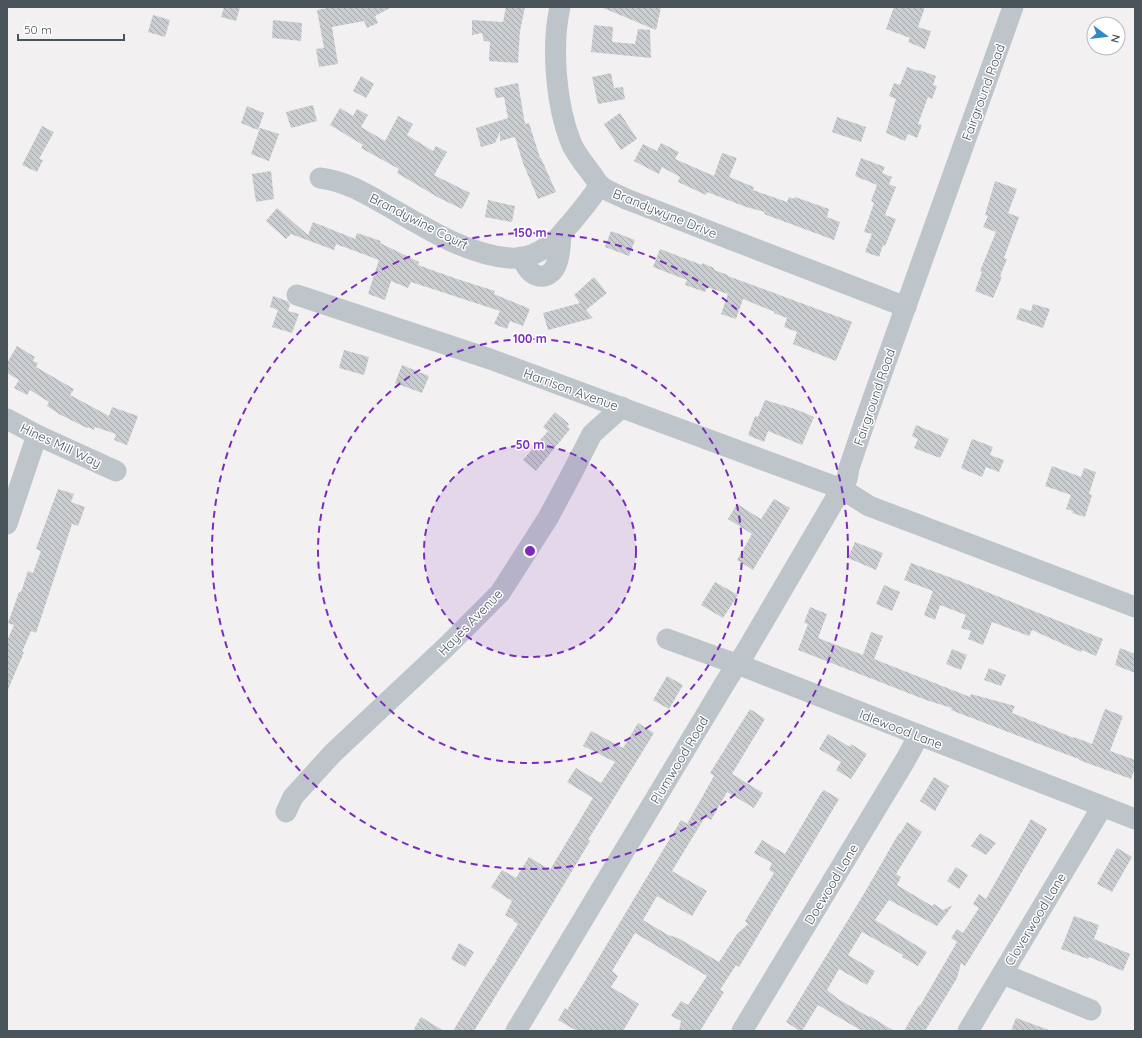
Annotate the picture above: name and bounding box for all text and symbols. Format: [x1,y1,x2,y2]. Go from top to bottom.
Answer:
scale bar [18,16,124,42]
north arrow [1086,16,1126,56]
text: 50 m [24,22,52,37]
text: N [1108,33,1123,44]
street label: Fairground Road [958,41,1008,143]
street label: Brandywyne Drive [611,185,719,241]
street label: Brandywine Court [367,189,471,253]
text: 150 m [513,225,547,240]
text: 100 m [513,331,547,346]
street label: Fairground Road [850,346,898,448]
street label: Harrison Avenue [522,364,620,414]
street label: Hines Mill Way [18,419,104,471]
text: 50 m [516,437,544,452]
centre of rings [523,544,537,558]
street label: Hayes Avenue [434,586,506,658]
street label: Idlewood Lane [857,706,945,752]
street label: Plumwood Road [647,713,711,807]
street label: Doewood Lane [801,841,861,927]
street label: Cloverwood Lane [1001,870,1069,968]

